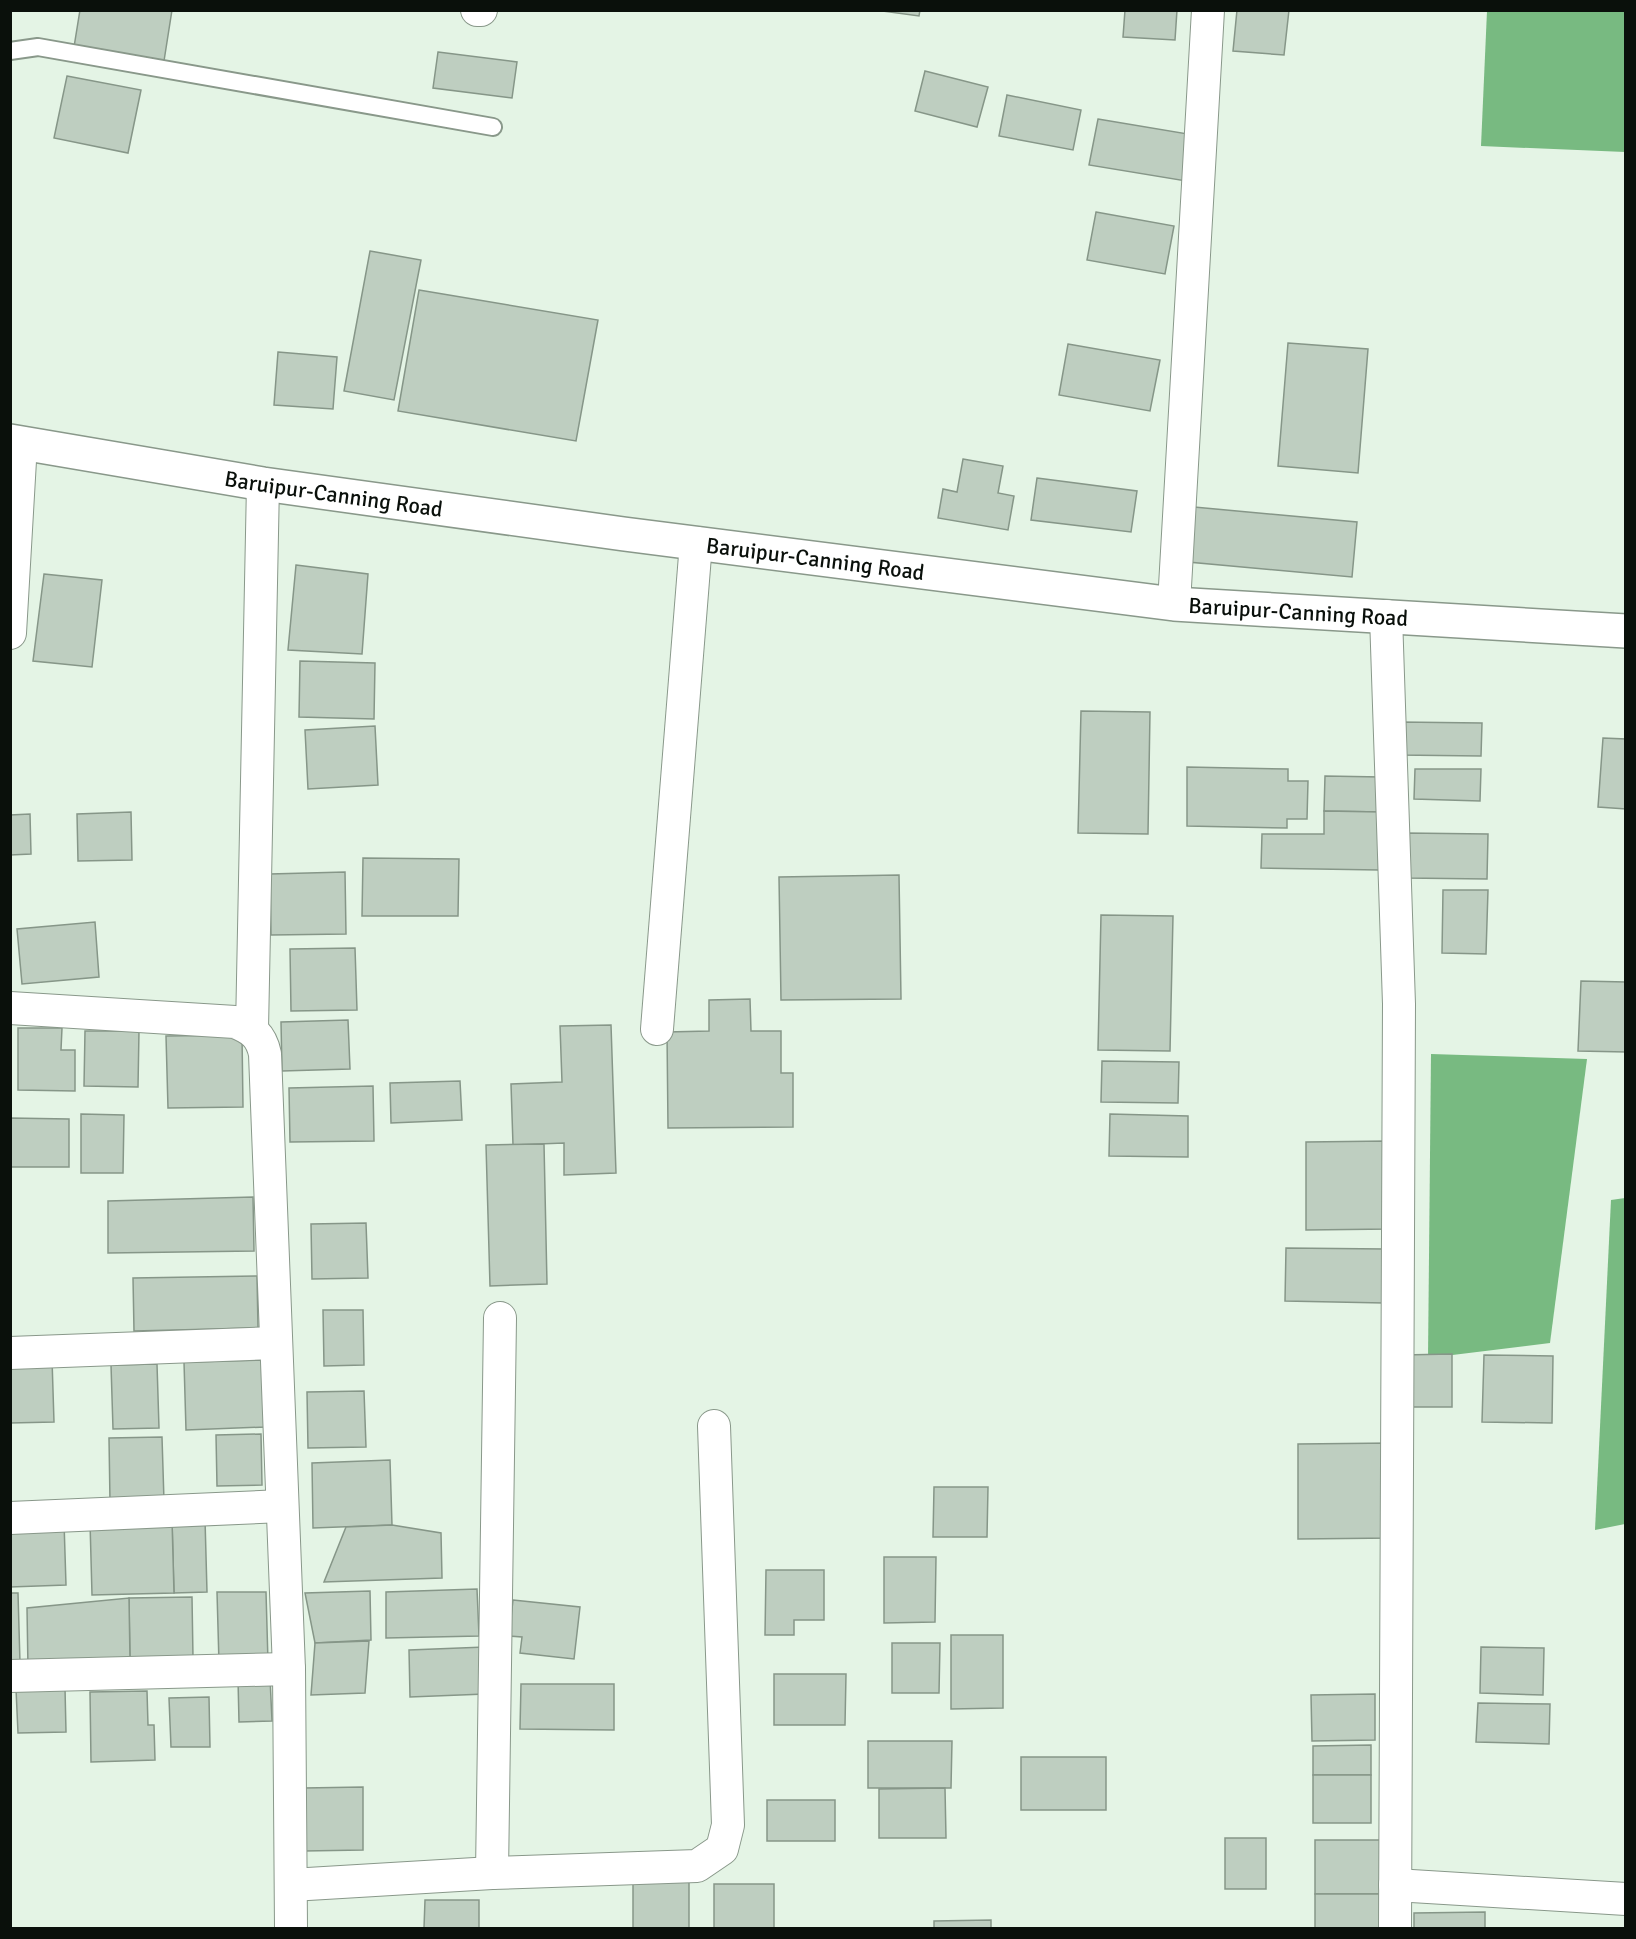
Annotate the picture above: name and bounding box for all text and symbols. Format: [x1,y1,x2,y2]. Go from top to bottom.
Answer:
street label: Baruipur-Canning Road [223,464,444,522]
street label: Baruipur-Canning Road [705,531,926,586]
street label: Baruipur-Canning Road [1188,591,1409,631]

